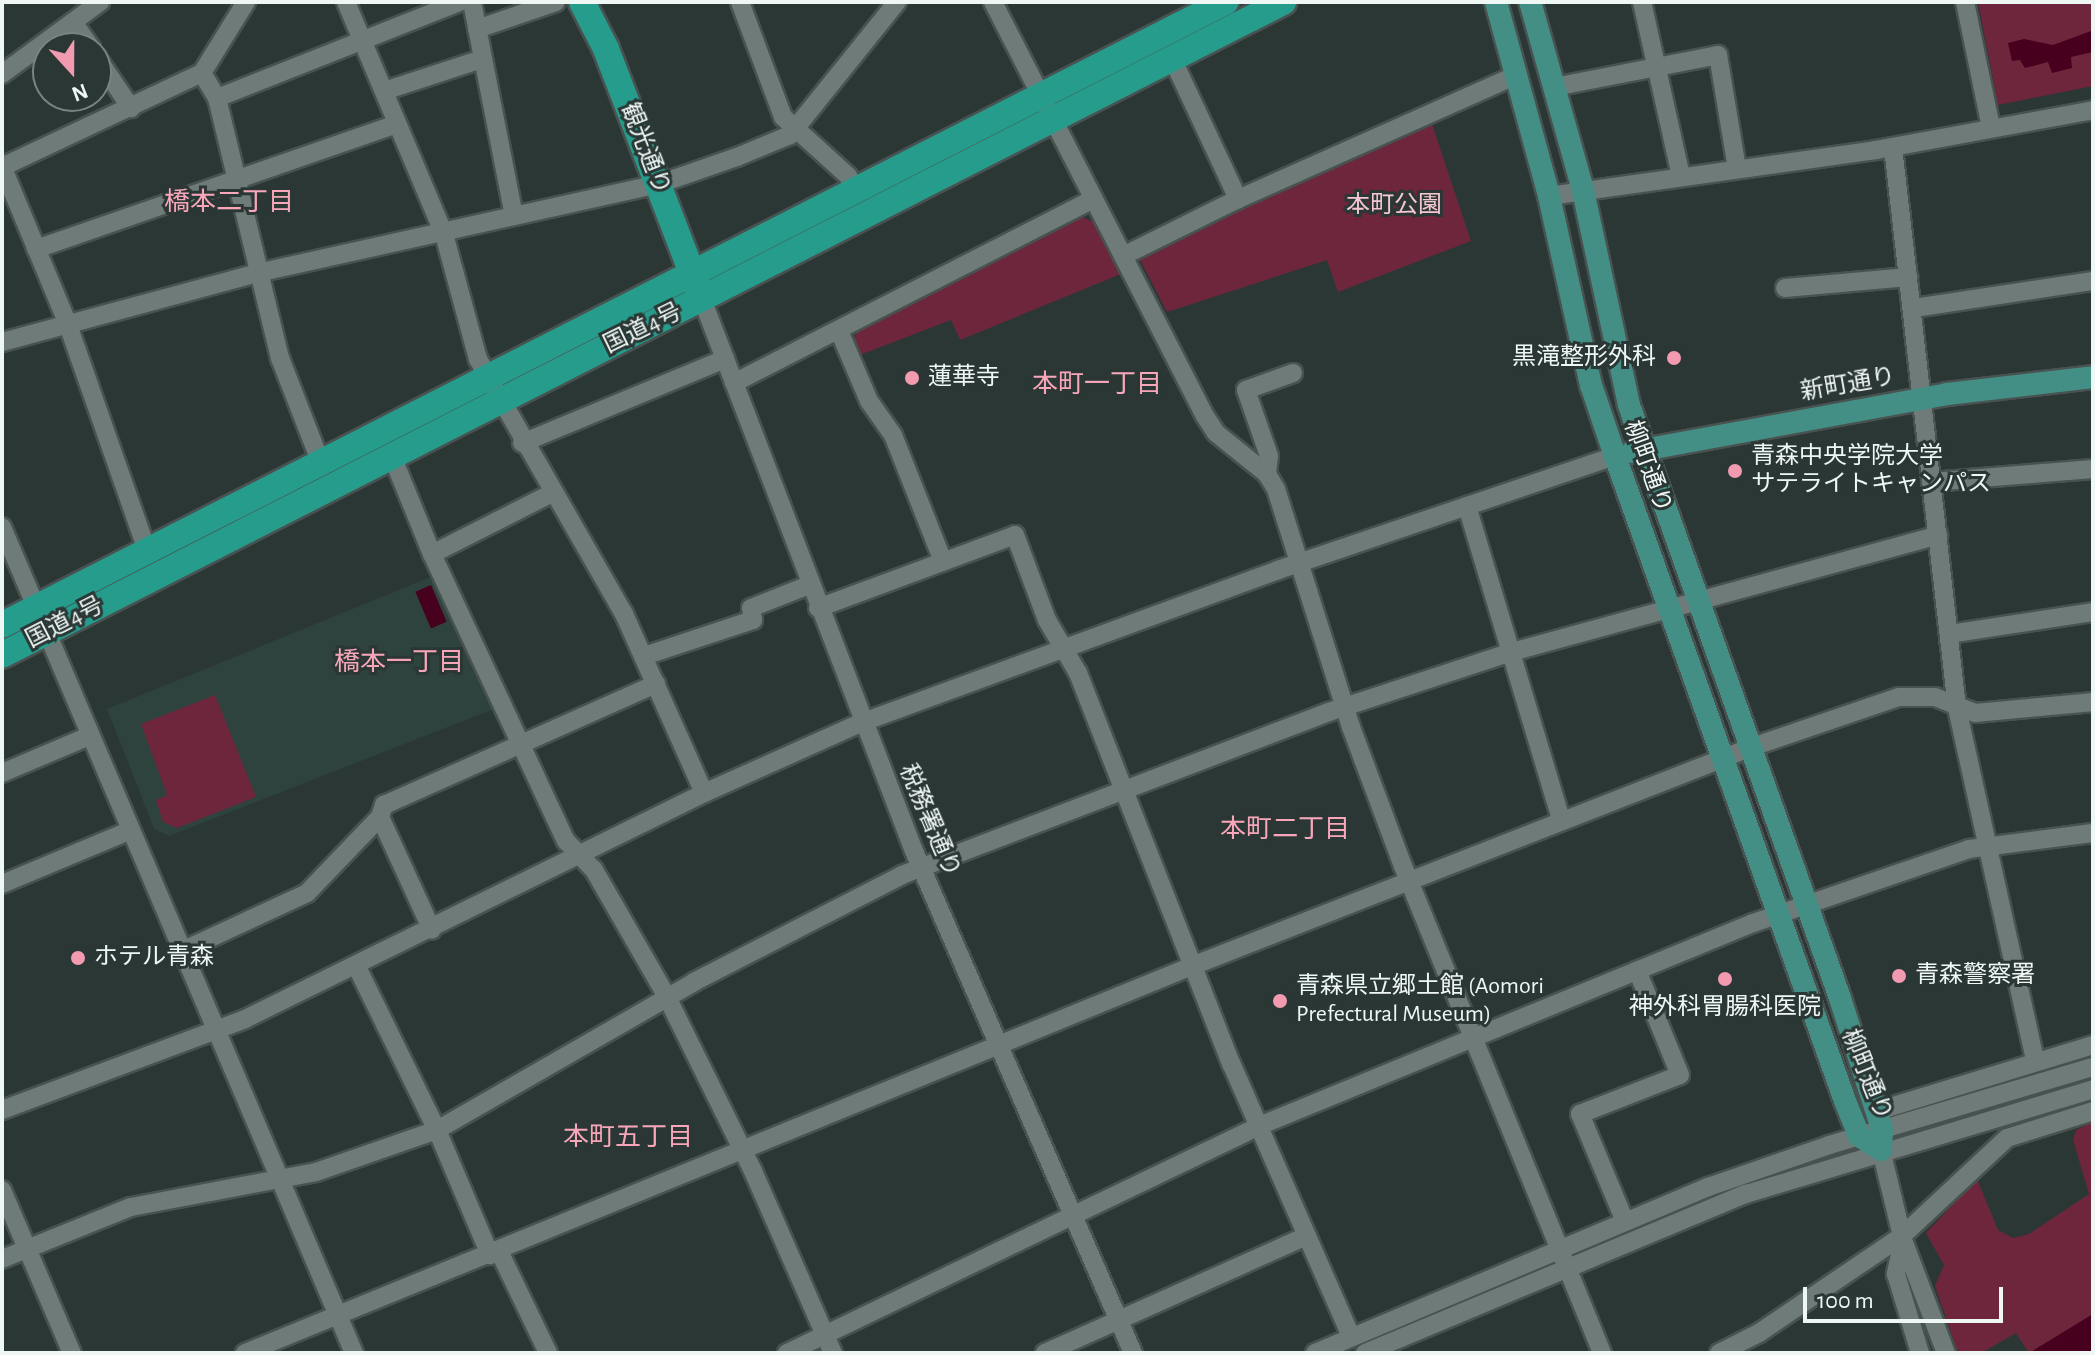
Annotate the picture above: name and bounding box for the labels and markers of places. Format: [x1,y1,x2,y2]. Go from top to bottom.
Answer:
place label: 黒滝整形外科 [1512,344,1656,372]
marker: 黒滝整形外科 [1663,347,1685,369]
place label: 蓮華寺 [928,364,1000,392]
marker: 蓮華寺 [903,369,921,387]
place label: 青森中央学院大学 サテライトキャンパス [1751,443,1991,499]
marker: 青森中央学院大学 サテライトキャンパス [1726,462,1744,480]
place label: ホテル青森 [94,944,214,972]
marker: ホテル青森 [69,949,87,967]
place label: 青森警察署 [1915,962,2035,990]
marker: 青森警察署 [1890,967,1908,985]
marker: 神外科胃腸科医院 [1714,968,1736,990]
place label: 青森県立郷土館 (Aomori Prefectural Museum) [1296,973,1544,1029]
marker: 青森県立郷土館 (Aomori Prefectural Museum) [1271,992,1289,1010]
place label: 神外科胃腸科医院 [1629,994,1821,1022]

